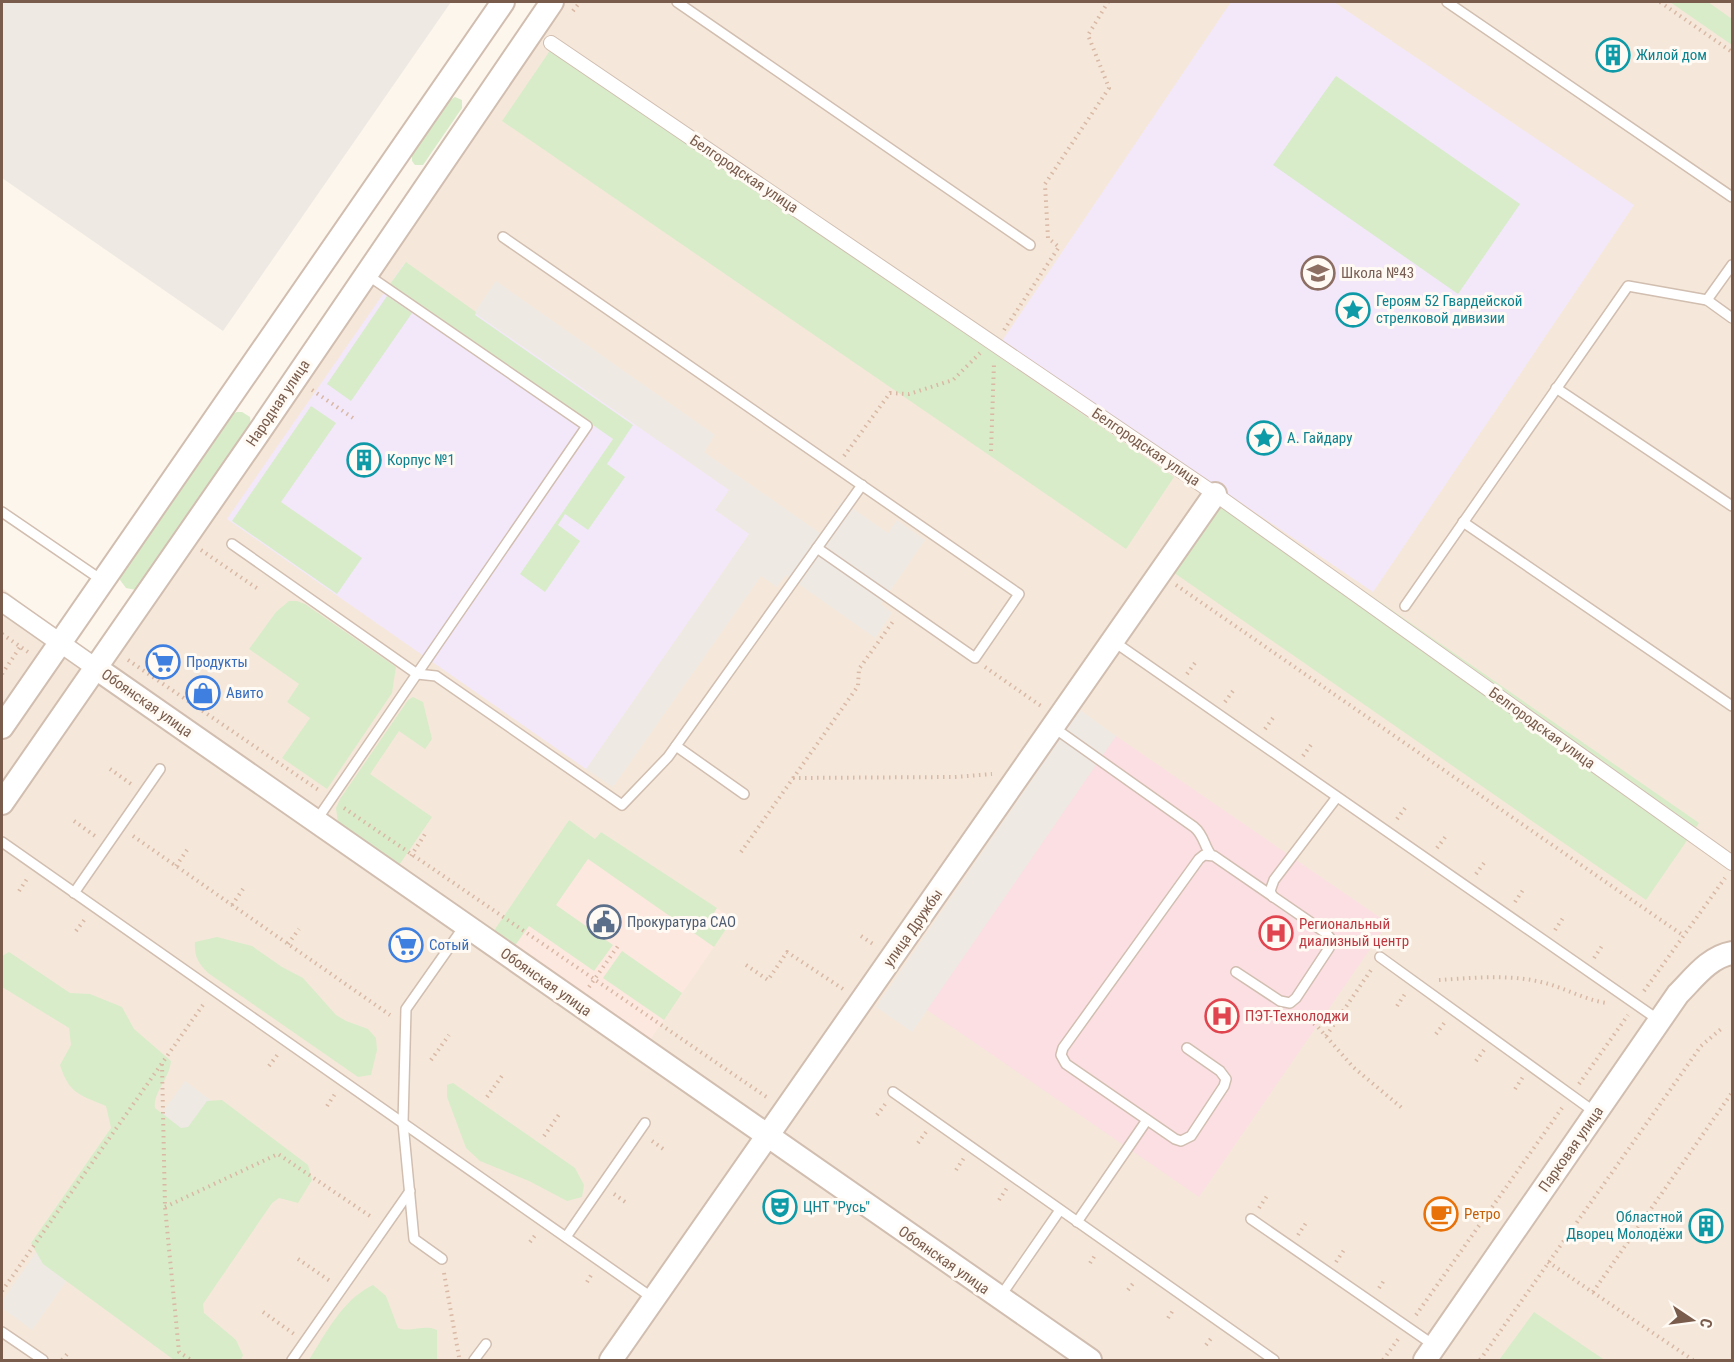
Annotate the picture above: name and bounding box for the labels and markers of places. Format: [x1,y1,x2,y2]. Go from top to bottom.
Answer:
building icon: Жилой дом [1595,37,1631,73]
place label: Жилой дом [1636,46,1707,64]
school or university icon: Школа №43 [1300,255,1336,291]
place label: Школа №43 [1341,264,1414,282]
place icon: Героям 52 Гвардейской стрелковой дивизии [1335,292,1371,328]
place label: Героям 52 Гвардейской стрелковой дивизии [1376,292,1522,327]
place icon: А. Гайдару [1246,420,1282,456]
place label: А. Гайдару [1287,429,1352,447]
building icon: Корпус №1 [346,442,382,478]
place label: Корпус №1 [387,451,455,469]
supermarket icon: Продукты [145,644,181,680]
place label: Продукты [186,653,248,671]
shop icon: Авито [185,675,221,711]
place label: Авито [226,684,263,702]
public building icon: Прокуратура САО [586,904,622,940]
place label: Прокуратура САО [627,913,736,931]
hospital icon: Региональный диализный центр [1258,915,1294,951]
place label: Региональный диализный центр [1299,915,1409,950]
supermarket icon: Сотый [388,927,424,963]
place label: Сотый [429,936,469,954]
hospital icon: ПЭТ-Технолоджи [1204,998,1240,1034]
place label: ПЭТ-Технолоджи [1245,1007,1349,1025]
theatre icon: ЦНТ "Русь" [762,1189,798,1225]
cafe icon: Ретро [1423,1196,1459,1232]
place label: ЦНТ "Русь" [803,1198,870,1216]
place label: Ретро [1464,1205,1500,1223]
place label: Областной Дворец Молодёжи [1566,1208,1683,1243]
building icon: Областной Дворец Молодёжи [1688,1208,1724,1244]

